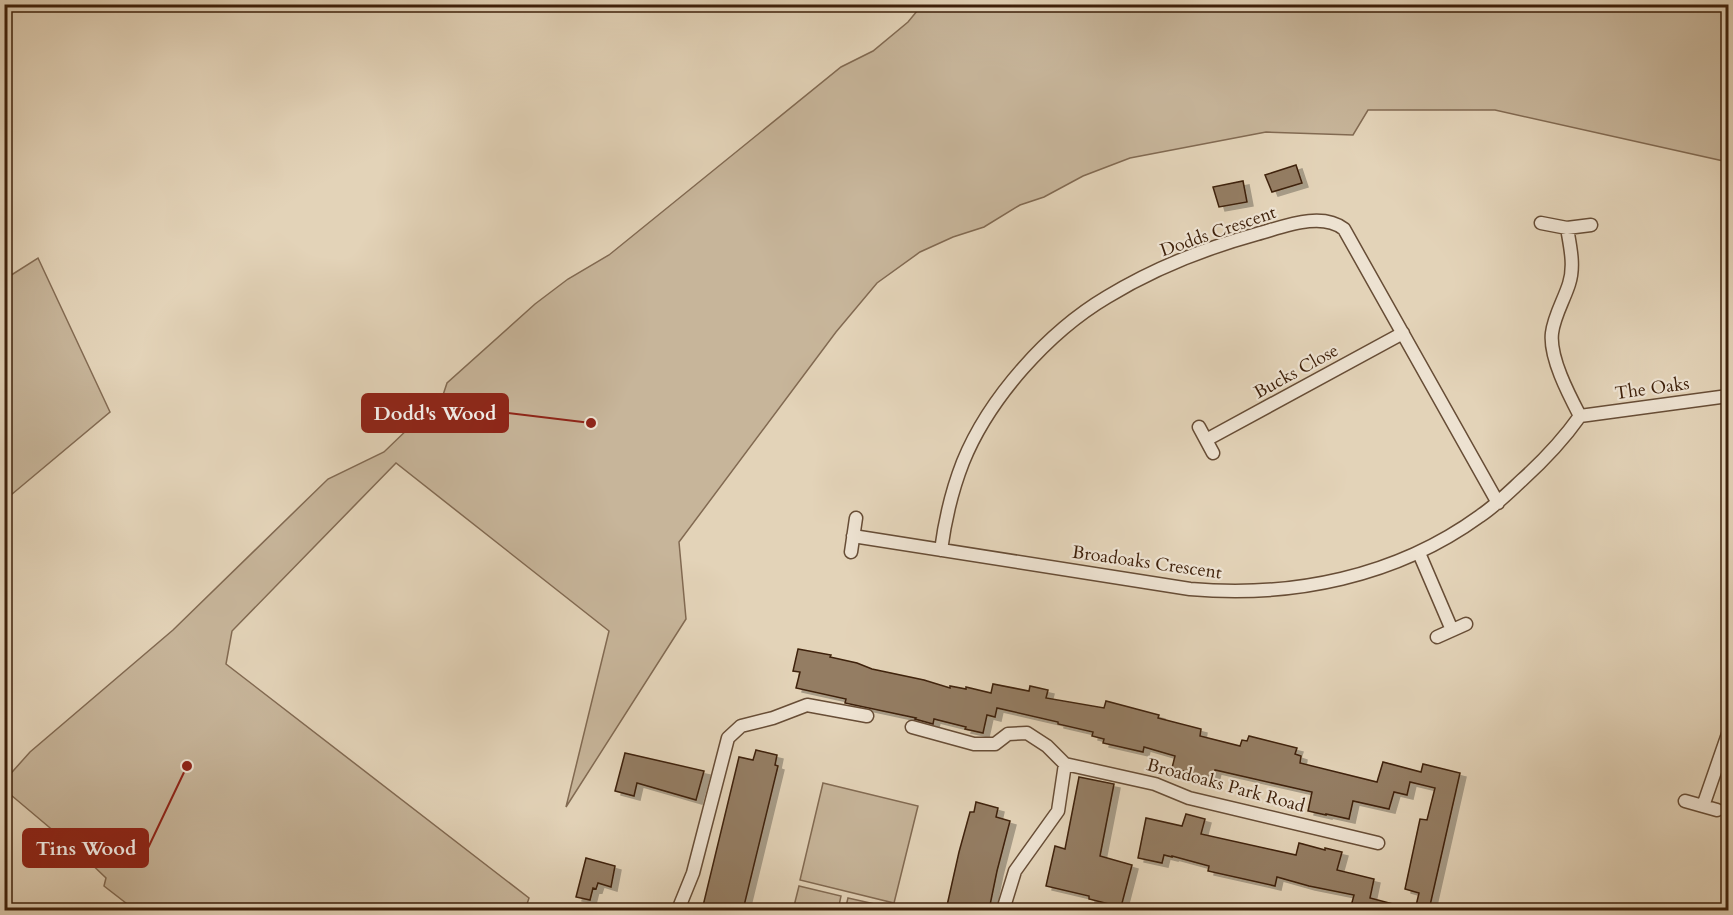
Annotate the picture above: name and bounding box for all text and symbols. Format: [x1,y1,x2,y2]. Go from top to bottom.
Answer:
street label: Dodds Crescent [1157,200,1280,263]
street label: Bucks Close [1249,338,1343,405]
street label: The Oaks [1613,371,1691,406]
callout: Dodd's Wood [362,394,508,432]
text: Dodd's Wood [374,400,497,427]
street label: Broadoaks Crescent [1071,540,1224,585]
street label: Broadoaks Park Road [1144,752,1308,819]
callout: Tins Wood [23,829,148,867]
text: Tins Wood [36,835,137,862]

